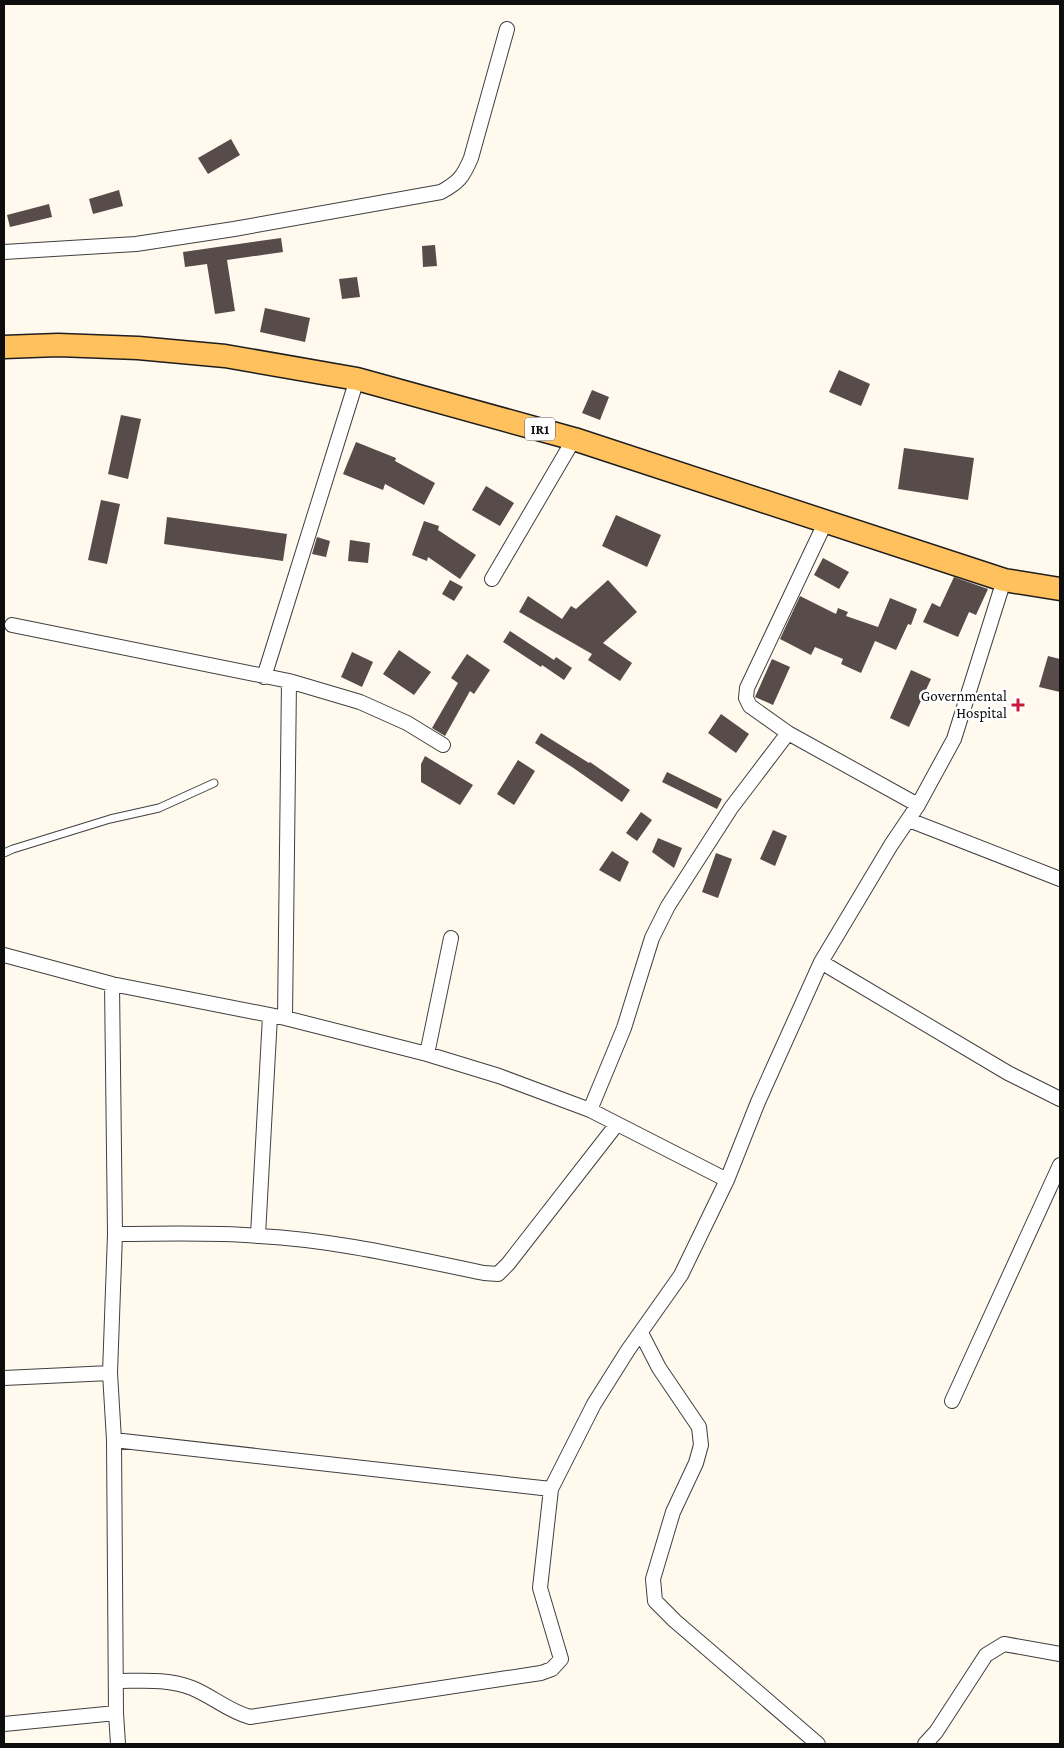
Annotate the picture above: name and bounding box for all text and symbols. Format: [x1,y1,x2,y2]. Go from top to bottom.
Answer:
road number: IR1 [525,418,555,440]
place label: Governmental Hospital [921,688,1007,722]
marker: Governmental Hospital [1011,698,1025,712]

